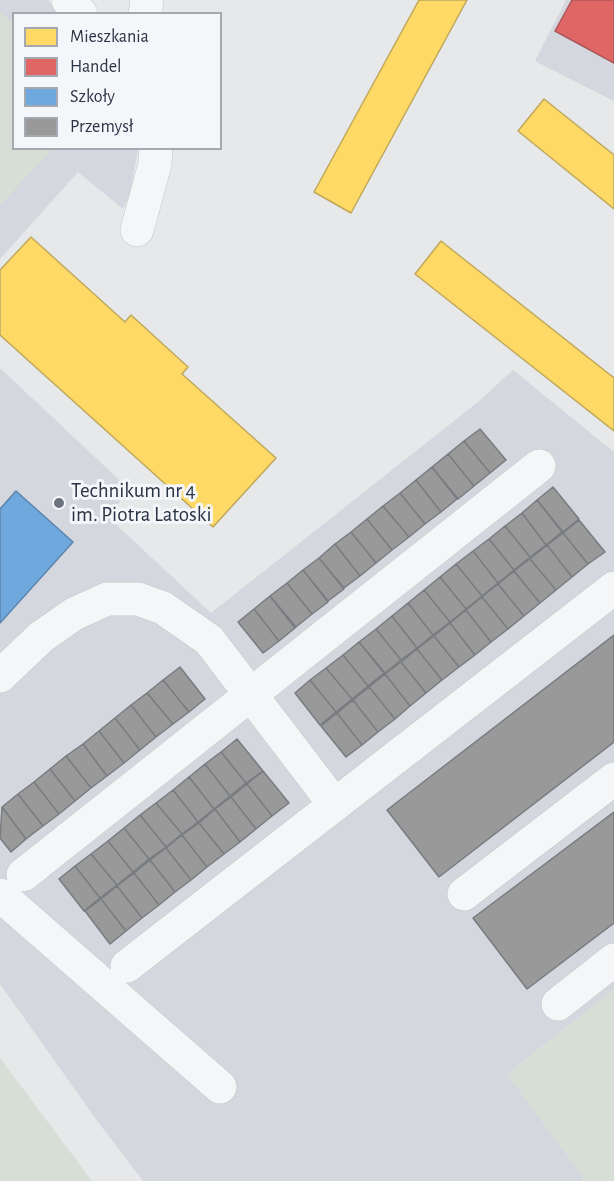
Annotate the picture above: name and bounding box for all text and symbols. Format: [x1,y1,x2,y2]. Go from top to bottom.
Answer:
legend [12,12,222,150]
text: Mieszkania [70,28,149,46]
text: Handel [70,58,121,76]
text: Szkoły [70,88,115,106]
text: Przemysł [70,118,133,136]
place label: Technikum nr 4 im. Piotra Latoski [71,478,211,528]
marker: Technikum nr 4 im. Piotra Latoski [52,496,66,510]

